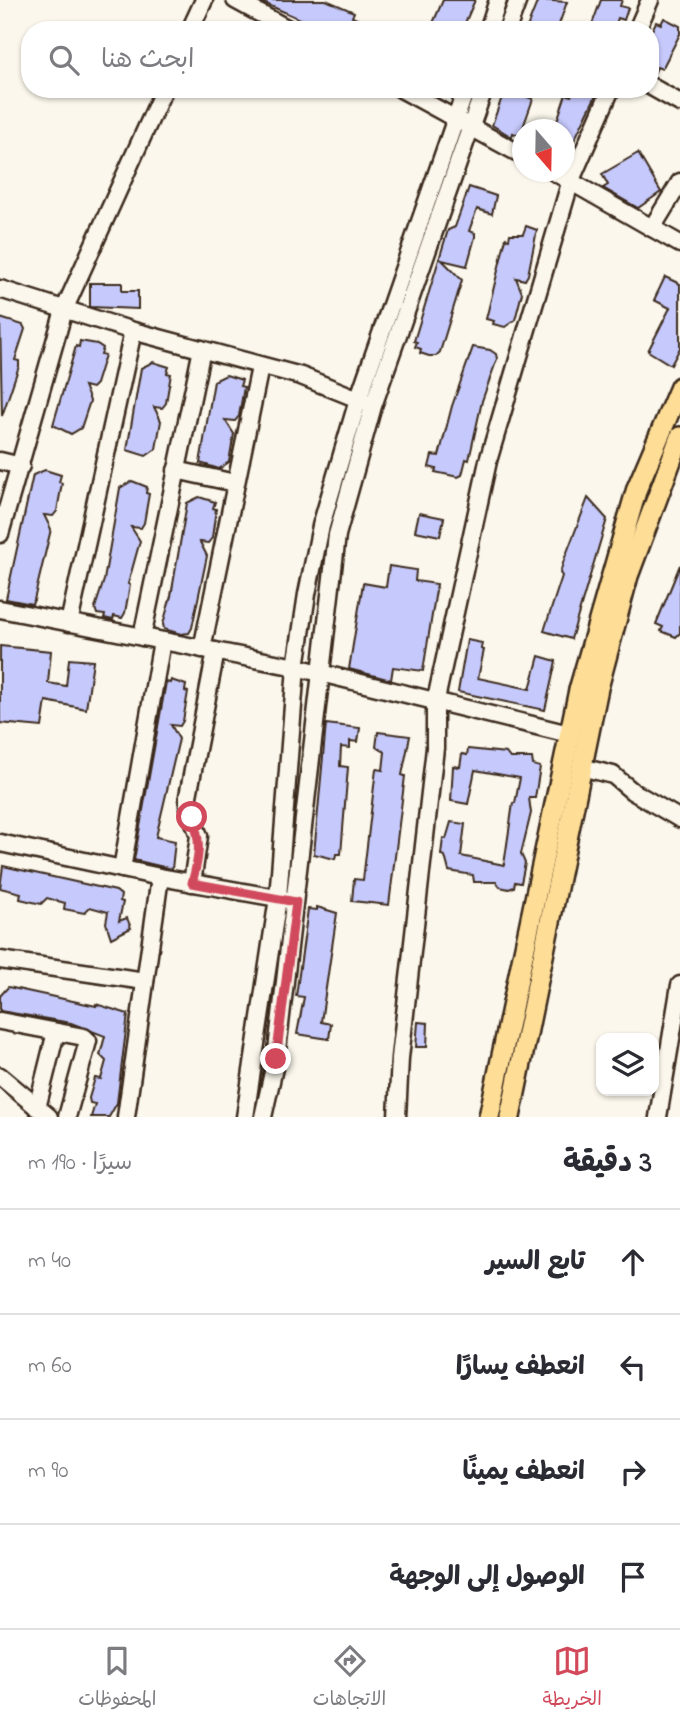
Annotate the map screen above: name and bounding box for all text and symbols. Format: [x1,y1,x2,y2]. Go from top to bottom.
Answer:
search box [21,21,659,98]
icon: search [45,41,83,79]
text: ابحث هنا [101,42,194,80]
north arrow [512,119,575,182]
route start [176,801,207,832]
map controls [596,1033,659,1096]
button: layers [596,1033,659,1096]
route end [260,1043,291,1074]
text: 3 دقيقة [563,1142,652,1186]
text: سيرًا · 190 m [28,1147,132,1180]
icon: ahead [614,1243,652,1281]
text: تابع السير [486,1244,585,1282]
text: 40 m [28,1245,71,1278]
icon: left [614,1348,652,1386]
text: انعطف يسارًا [456,1349,585,1387]
text: 60 m [28,1350,72,1383]
icon: right [614,1453,652,1491]
text: انعطف يمينًا [462,1454,585,1492]
text: 90 m [28,1455,68,1488]
icon: arrive [614,1558,652,1596]
text: الوصول إلى الوجهة [389,1559,585,1597]
tab: المحفوظات [78,1642,156,1715]
tab: الاتجاهات [313,1642,386,1715]
tab: الخريطة [543,1642,602,1715]

